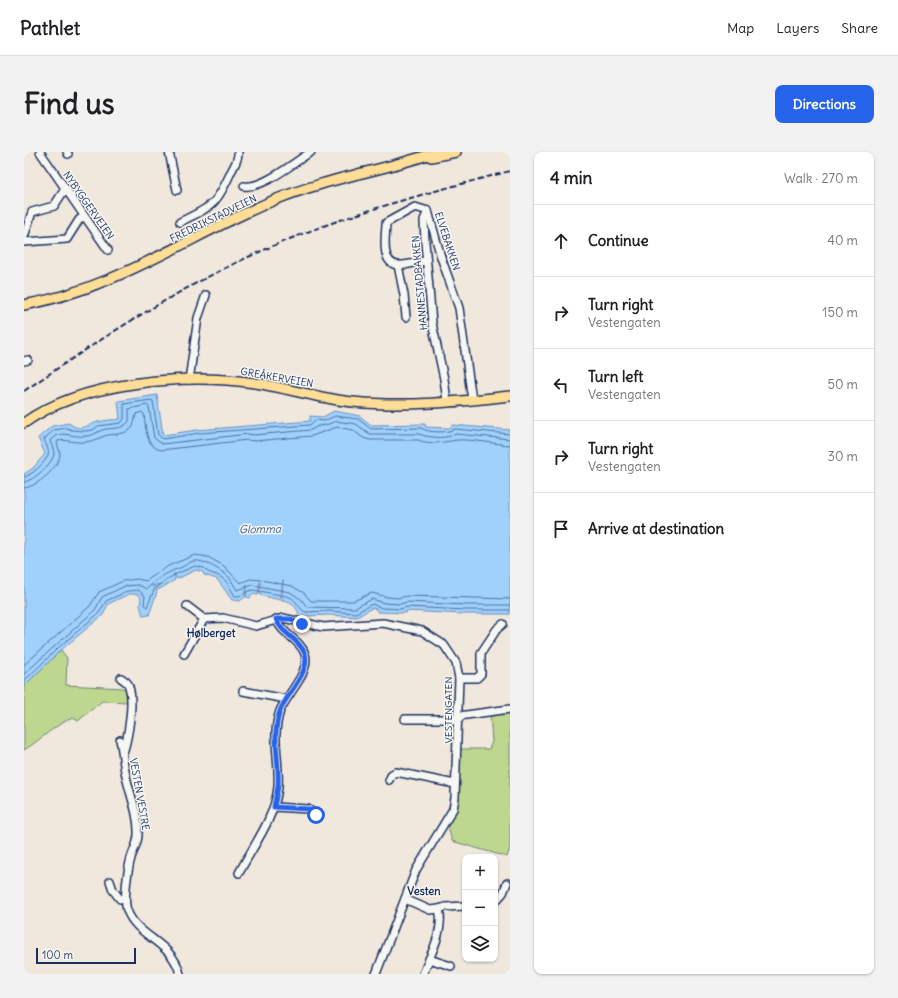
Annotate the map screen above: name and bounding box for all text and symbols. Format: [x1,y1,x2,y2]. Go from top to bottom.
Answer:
text: Pathlet [20,16,80,40]
text: Map [727,19,754,37]
text: Layers [776,19,819,37]
text: Share [841,19,878,37]
button: Directions [775,85,874,123]
text: Find us [24,86,115,122]
text: 4 min [550,167,592,189]
street label: NYBYGGERVEIEN [60,169,117,242]
text: Walk · 270 m [784,170,858,187]
street label: FREDRIKSTADVEIEN [168,192,259,245]
street label: ELVEBAKKEN [432,210,463,272]
icon: ahead [550,230,572,252]
text: Continue [588,231,649,250]
text: 40 m [827,232,858,249]
street label: HANNESTADBAKKEN [409,235,430,331]
text: Turn right [588,295,653,314]
icon: right [550,302,572,324]
text: 150 m [822,304,858,321]
text: Vestengaten [588,314,661,331]
street label: GREÅKERVEIEN [240,365,314,390]
text: Turn left [588,367,643,386]
icon: left [550,374,572,396]
text: 50 m [827,376,858,393]
text: Vestengaten [588,386,661,403]
text: Turn right [588,439,653,458]
icon: right [550,446,572,468]
text: 30 m [828,448,858,465]
text: Vestengaten [588,458,661,475]
icon: arrive [550,518,572,540]
text: Arrive at destination [588,519,724,538]
water label: Glomma [239,522,282,536]
route end [293,615,311,633]
district label: Hølberget [187,626,236,641]
street label: VESTENGATEN [442,677,455,743]
street label: VESTEN VESTRE [127,757,152,831]
route start [307,806,325,824]
map controls [462,854,498,962]
button: + [462,854,498,890]
district label: Vesten [407,884,441,898]
button: − [462,890,498,926]
button: layers [462,926,498,962]
scale bar [36,946,136,965]
text: 100 m [42,948,73,962]

